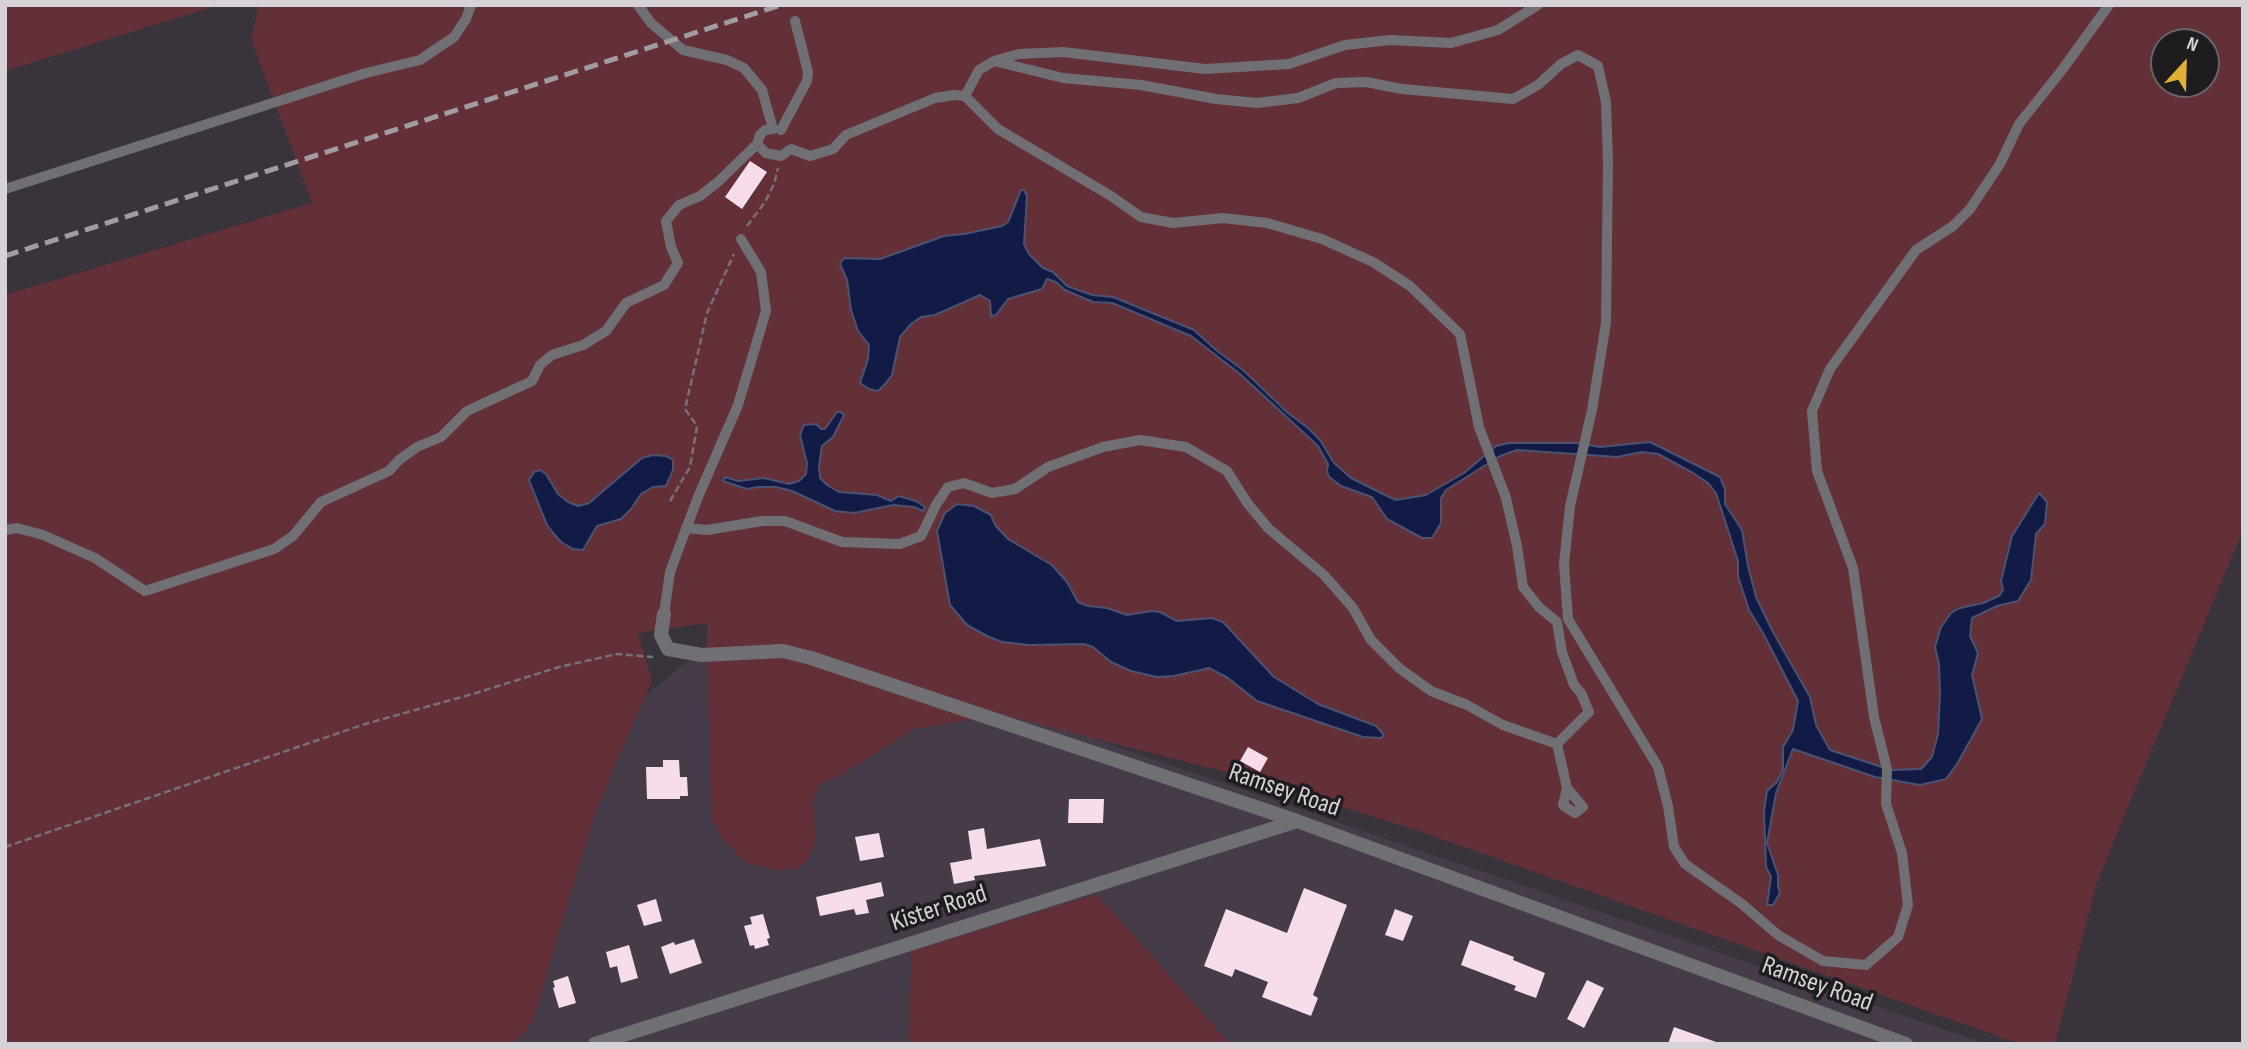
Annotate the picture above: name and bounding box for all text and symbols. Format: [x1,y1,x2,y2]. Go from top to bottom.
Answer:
north arrow [2150,28,2220,98]
text: N [2183,32,2201,57]
street label: Ramsey Road [1224,757,1344,825]
street label: Kister Road [887,879,991,939]
street label: Ramsey Road [1757,951,1877,1019]

